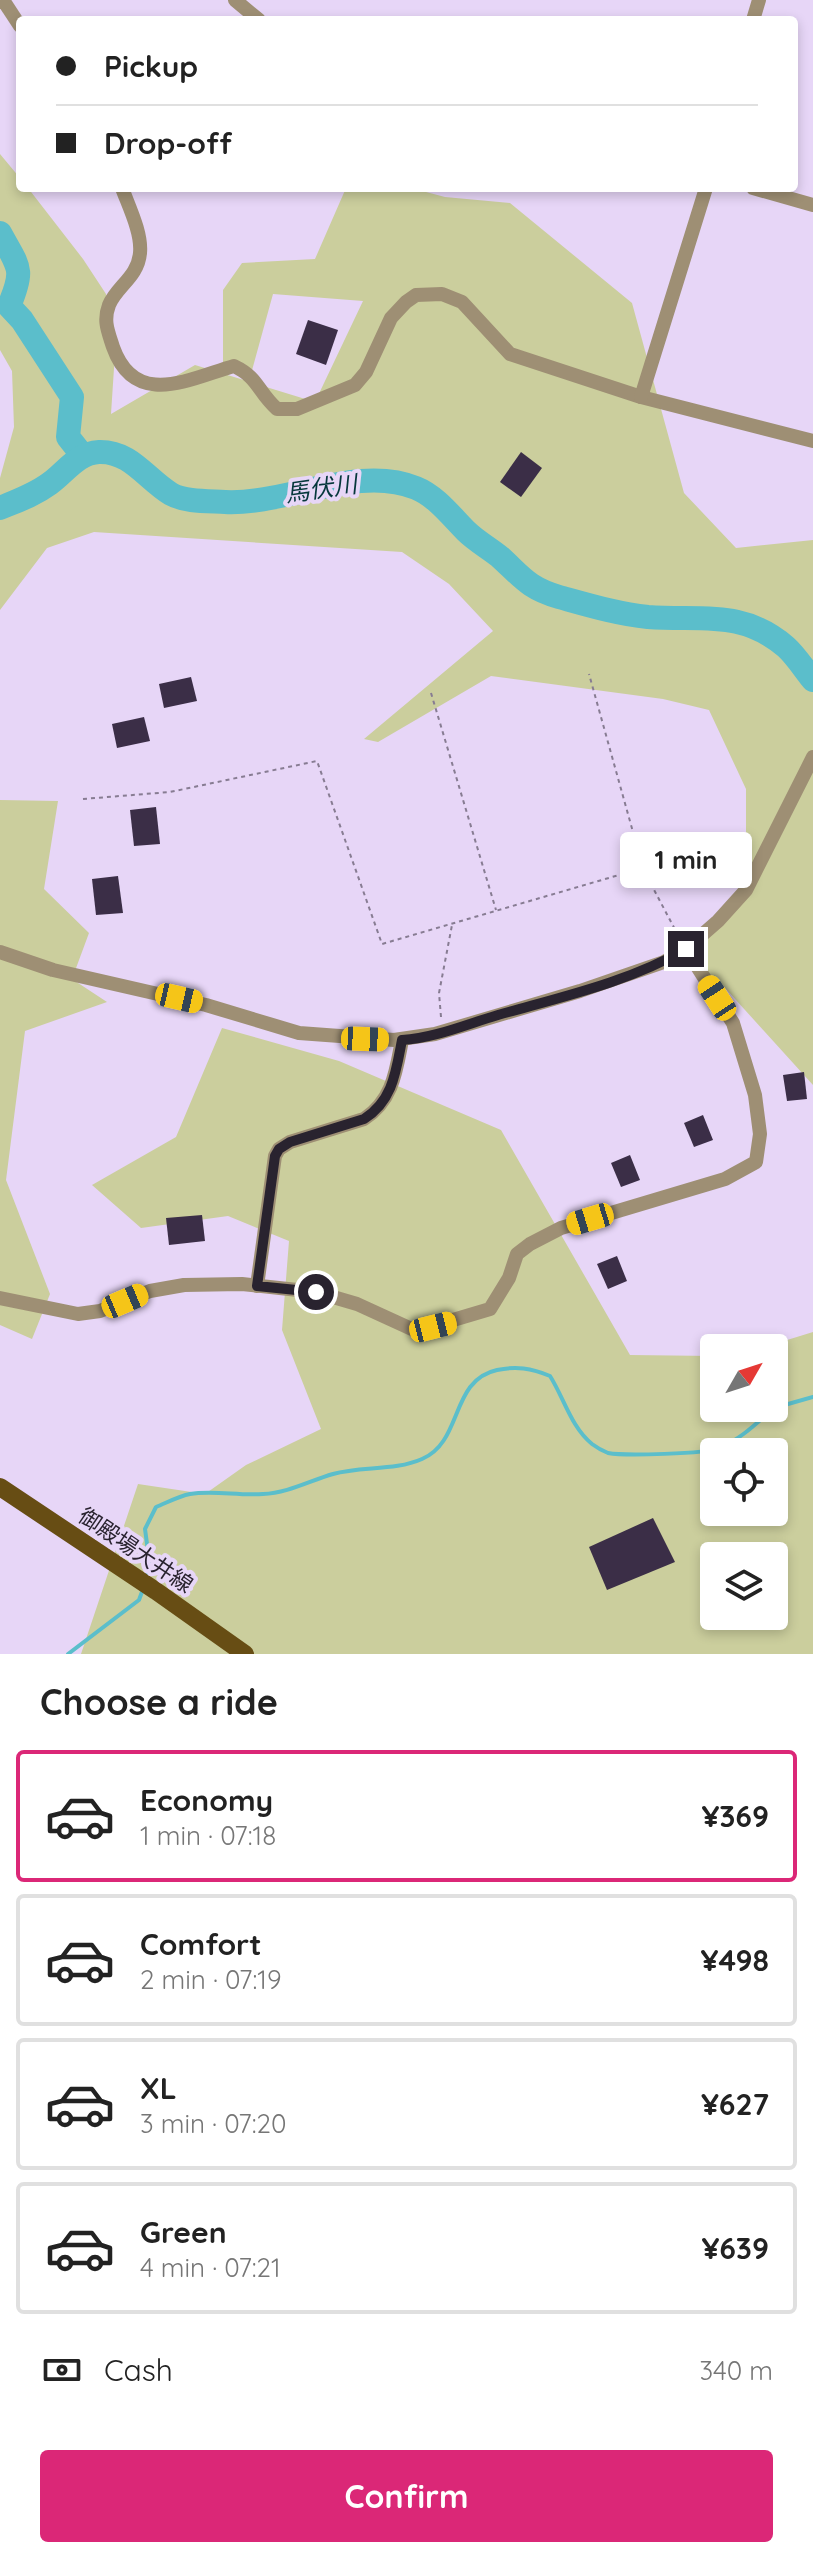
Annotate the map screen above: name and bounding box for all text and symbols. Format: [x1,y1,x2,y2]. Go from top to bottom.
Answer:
text: Pickup [104,47,198,85]
text: Drop-off [104,124,232,162]
water label: 馬伏川 [283,468,362,508]
callout: 1 min [620,833,752,889]
text: 1 min [655,843,718,876]
route end [668,931,704,967]
car [694,971,740,1025]
car [153,981,205,1015]
car [341,1026,389,1052]
car [564,1201,616,1237]
route start [298,1274,334,1310]
car [98,1281,152,1321]
car [407,1310,459,1344]
north arrow [700,1334,788,1422]
map controls [700,1334,788,1630]
button: locate [700,1438,788,1526]
street label: 御殿場大井線 [73,1501,199,1599]
button: layers [700,1542,788,1630]
text: Choose a ride [40,1679,278,1724]
icon: car [44,1780,116,1852]
text: Economy [140,1781,273,1819]
text: ¥369 [701,1797,769,1835]
text: 1 min · 07:18 [140,1819,276,1852]
icon: car [44,1924,116,1996]
text: Comfort [140,1925,261,1963]
text: ¥498 [701,1941,769,1979]
text: 2 min · 07:19 [140,1963,281,1996]
icon: car [44,2068,116,2140]
text: XL [140,2069,177,2107]
text: ¥627 [701,2085,769,2123]
text: 3 min · 07:20 [140,2107,286,2140]
icon: car [44,2212,116,2284]
text: Green [140,2213,227,2251]
text: ¥639 [701,2229,769,2267]
text: 4 min · 07:21 [140,2251,281,2284]
icon: cash [40,2348,84,2392]
text: Cash [104,2351,173,2389]
text: 340 m [699,2354,773,2387]
button: Confirm [40,2450,773,2542]

